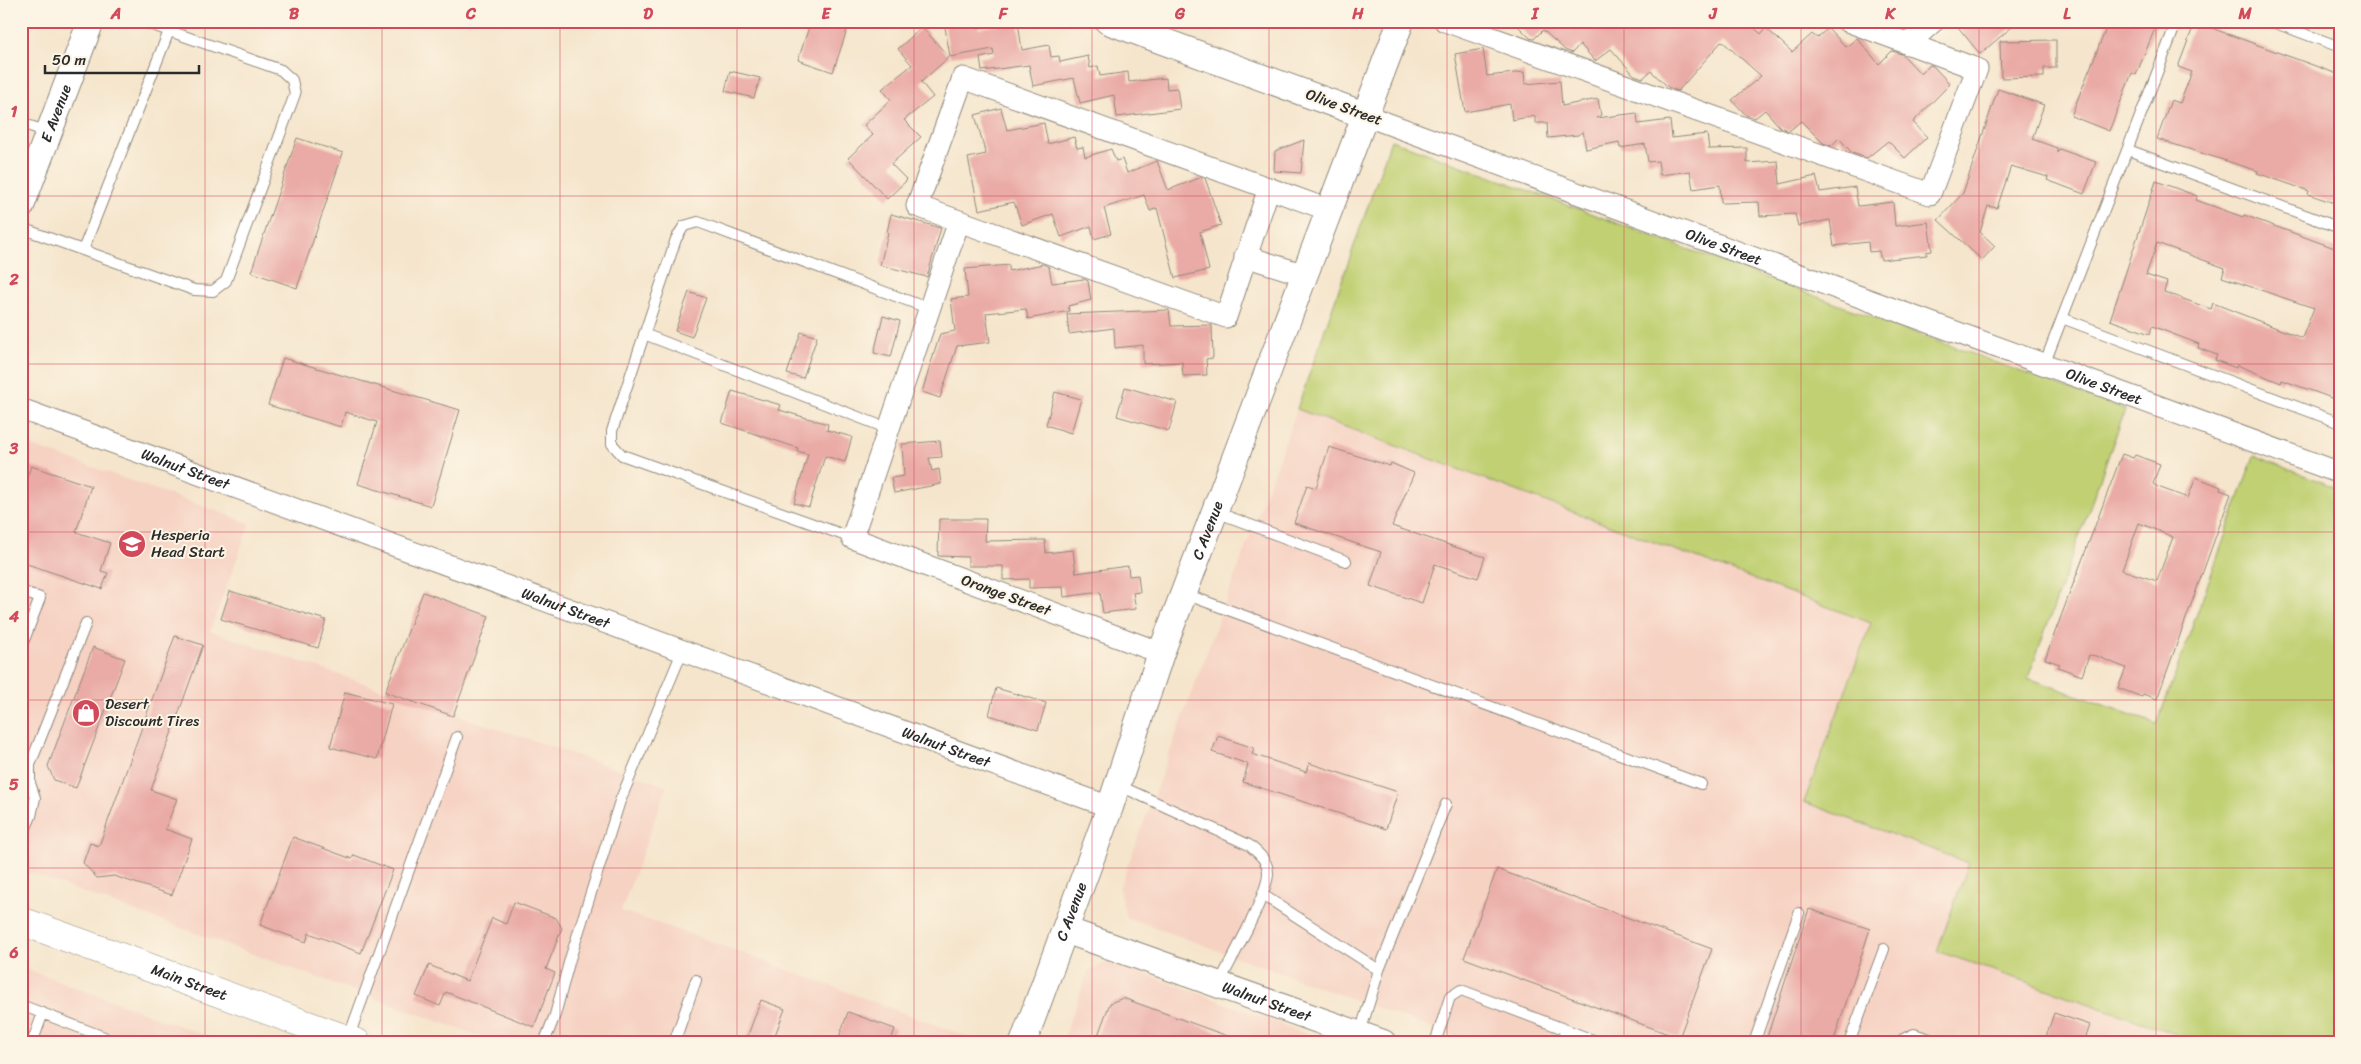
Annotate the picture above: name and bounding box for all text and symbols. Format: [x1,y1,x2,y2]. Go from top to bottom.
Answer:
text: A [110,0,121,28]
text: B [289,0,300,28]
text: C [465,0,477,28]
text: D [643,0,653,28]
text: E [822,0,832,28]
text: F [998,0,1009,28]
text: G [1174,0,1186,28]
text: H [1351,0,1364,28]
text: I [1531,0,1540,28]
text: J [1708,0,1718,28]
text: K [1884,0,1896,28]
text: L [2063,0,2071,28]
text: M [2237,0,2252,28]
scale bar [45,42,199,74]
text: 50 m [52,47,87,73]
street label: E Avenue [33,81,79,146]
street label: Olive Street [1302,81,1386,133]
text: 1 [11,97,18,126]
street label: Olive Street [1682,221,1766,273]
text: 2 [8,265,19,294]
street label: Olive Street [2062,360,2146,413]
text: 3 [9,434,19,463]
street label: Walnut Street [137,441,234,498]
street label: C Avenue [1185,497,1231,564]
place label: Hesperia Head Start [151,522,225,565]
school or university icon: Hesperia Head Start [117,529,147,559]
street label: Orange Street [957,567,1055,624]
street label: Walnut Street [518,580,615,637]
text: 4 [8,602,19,631]
place label: Desert Discount Tires [105,691,200,734]
shop icon: Desert Discount Tires [71,698,101,728]
street label: Walnut Street [898,719,995,776]
text: 5 [9,770,19,799]
street label: C Avenue [1049,878,1094,945]
text: 6 [8,938,19,967]
street label: Main Street [147,956,232,1008]
street label: Walnut Street [1219,974,1316,1030]

